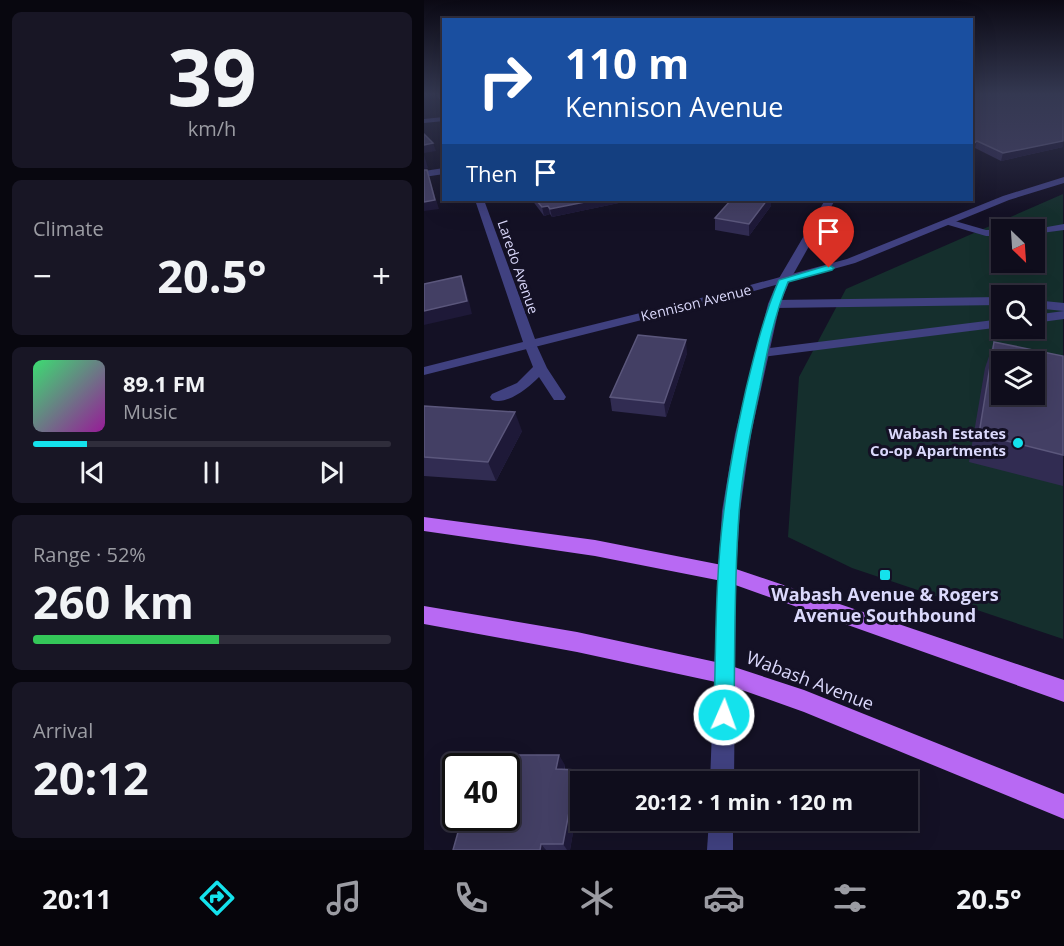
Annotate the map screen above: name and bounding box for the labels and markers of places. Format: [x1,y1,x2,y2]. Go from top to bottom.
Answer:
pin [803,206,854,268]
place label: Wabash Estates Co-op Apartments [870,423,1006,460]
marker: Wabash Estates Co-op Apartments [1011,436,1025,450]
marker: Wabash Avenue & Rogers Avenue Southbound [878,568,892,582]
place label: Wabash Avenue & Rogers Avenue Southbound [771,582,999,627]

